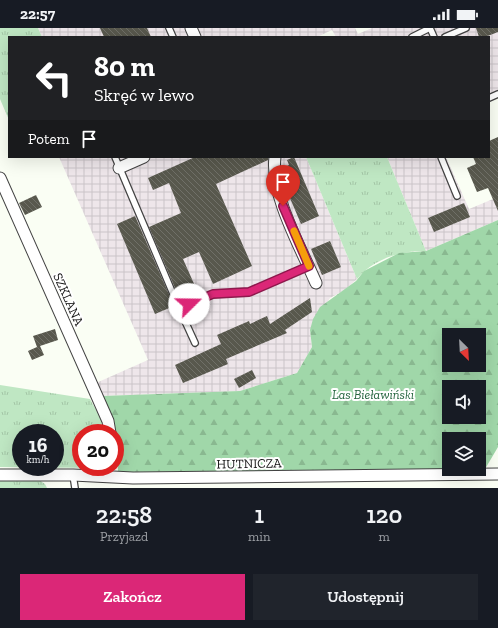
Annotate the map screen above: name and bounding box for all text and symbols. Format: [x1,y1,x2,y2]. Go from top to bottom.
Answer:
text: 22:57 [20,5,55,23]
text: 80 m [94,50,155,83]
icon: left [28,52,80,104]
text: Skręć w lewo [94,84,194,106]
icon: arrive [78,128,100,150]
text: Potem [28,130,70,148]
pin [266,165,300,206]
icon: arrive [272,171,294,193]
street label: SZKLANA [50,271,87,328]
position arrow [168,283,210,325]
north arrow [442,328,486,372]
map controls [442,328,486,476]
button: sound [442,380,486,424]
park label: Las Bieławiński [332,387,414,402]
speed limit sign: 20 [72,424,124,476]
button: layers [442,432,486,476]
text: 16 [29,433,47,457]
text: km/h [27,454,49,466]
street label: HUTNICZA [216,455,282,472]
text: 22:58 [96,500,152,529]
text: 1 [254,500,264,529]
text: 120 [366,500,402,529]
text: Przyjazd [100,529,148,544]
text: min [248,529,270,544]
text: m [379,529,390,544]
button: Zakończ [20,574,245,620]
button: Udostępnij [253,574,478,620]

